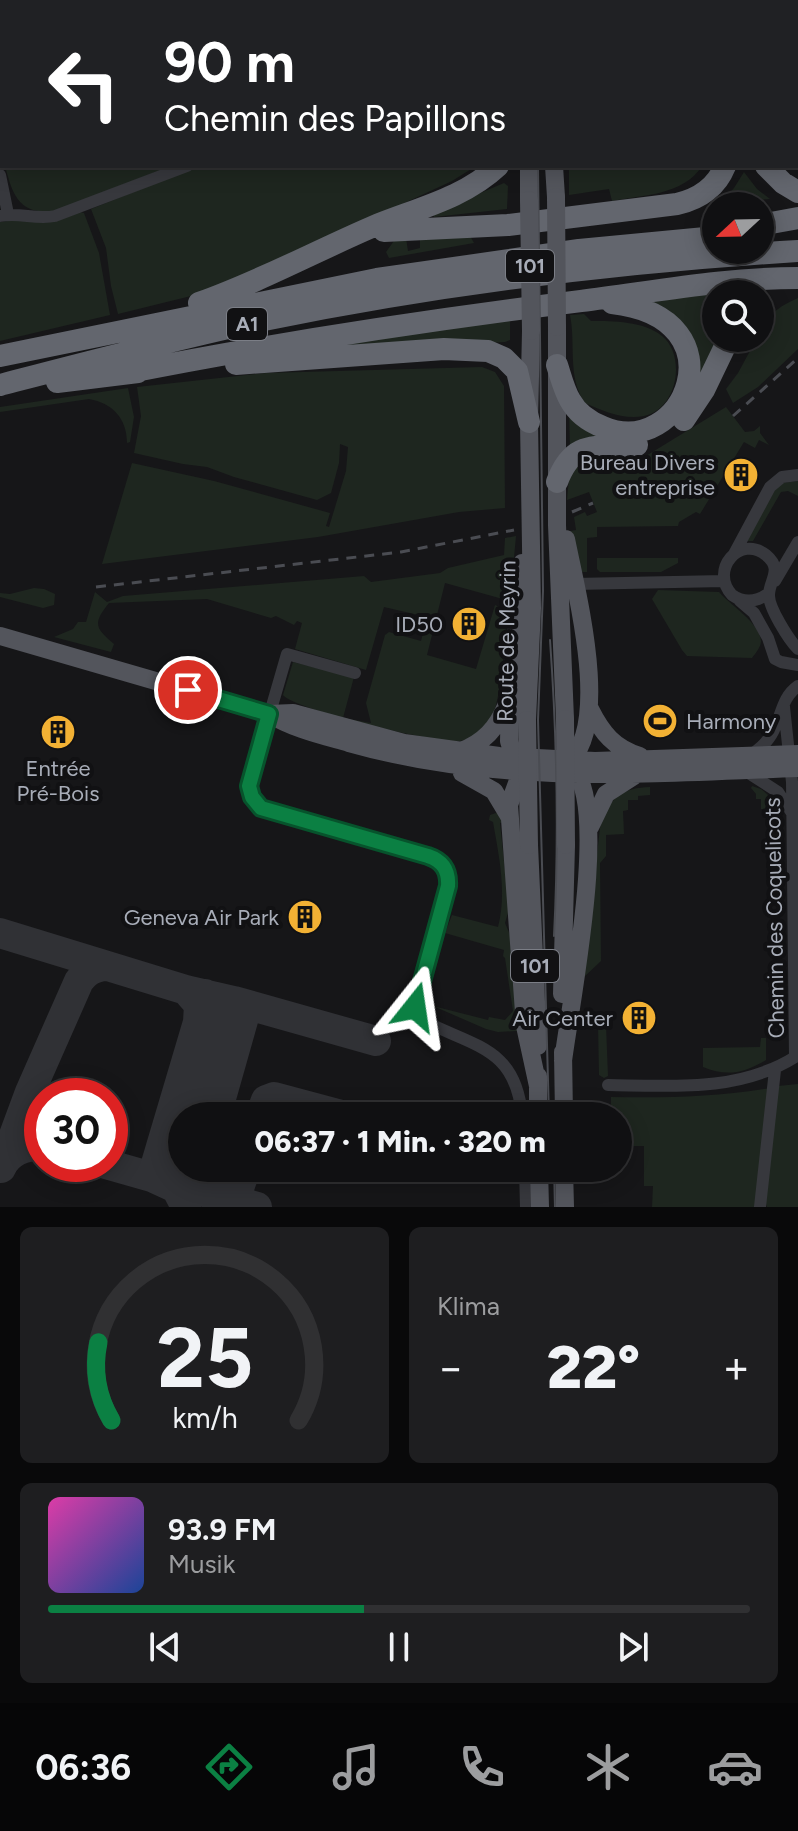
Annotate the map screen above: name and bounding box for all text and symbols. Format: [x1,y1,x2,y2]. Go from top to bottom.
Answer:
text: 90 m [164,29,295,96]
icon: left [32,32,136,136]
text: Chemin des Papillons [164,97,506,140]
north arrow [702,192,774,264]
map controls [702,192,774,352]
road number: 101 [506,250,554,282]
button: search [702,280,774,352]
road number: A1 [227,308,267,340]
place label: Bureau Divers entreprise [580,449,715,501]
building icon: Bureau Divers entreprise [722,456,760,494]
street label: Route de Meyrin [492,560,521,722]
building icon: ID50 [450,605,488,643]
place label: ID50 [395,611,443,638]
pin [154,656,222,724]
icon: arrive [166,668,210,712]
sports icon: Harmony [641,702,679,740]
place label: Harmony [686,708,777,735]
building icon: Entrée Pré-Bois [39,713,77,751]
place label: Entrée Pré-Bois [17,755,99,807]
street label: Chemin des Coquelicots [759,797,790,1039]
building icon: Geneva Air Park [286,898,324,936]
place label: Geneva Air Park [124,904,279,931]
road number: 101 [511,950,559,982]
position arrow [373,965,457,1049]
building icon: Air Center [620,999,658,1037]
place label: Air Center [512,1005,614,1032]
speed limit sign: 30 [24,1078,128,1182]
text: 06:37 · 1 Min. · 320 m [254,1123,546,1160]
text: Klima [437,1290,500,1322]
text: 25 [156,1308,253,1408]
text: 22° [547,1331,640,1403]
text: − [437,1341,464,1394]
text: + [723,1341,750,1394]
text: km/h [172,1401,237,1435]
text: 93.9 FM [168,1511,276,1548]
text: Musik [168,1548,235,1580]
icon: previous [143,1625,187,1669]
icon: pause [377,1625,421,1669]
icon: next [611,1625,655,1669]
icon: directions [201,1739,257,1795]
icon: music [328,1739,384,1795]
icon: phone [454,1739,510,1795]
icon: climate [580,1739,636,1795]
icon: car [707,1739,763,1795]
text: 06:36 [35,1746,131,1789]

